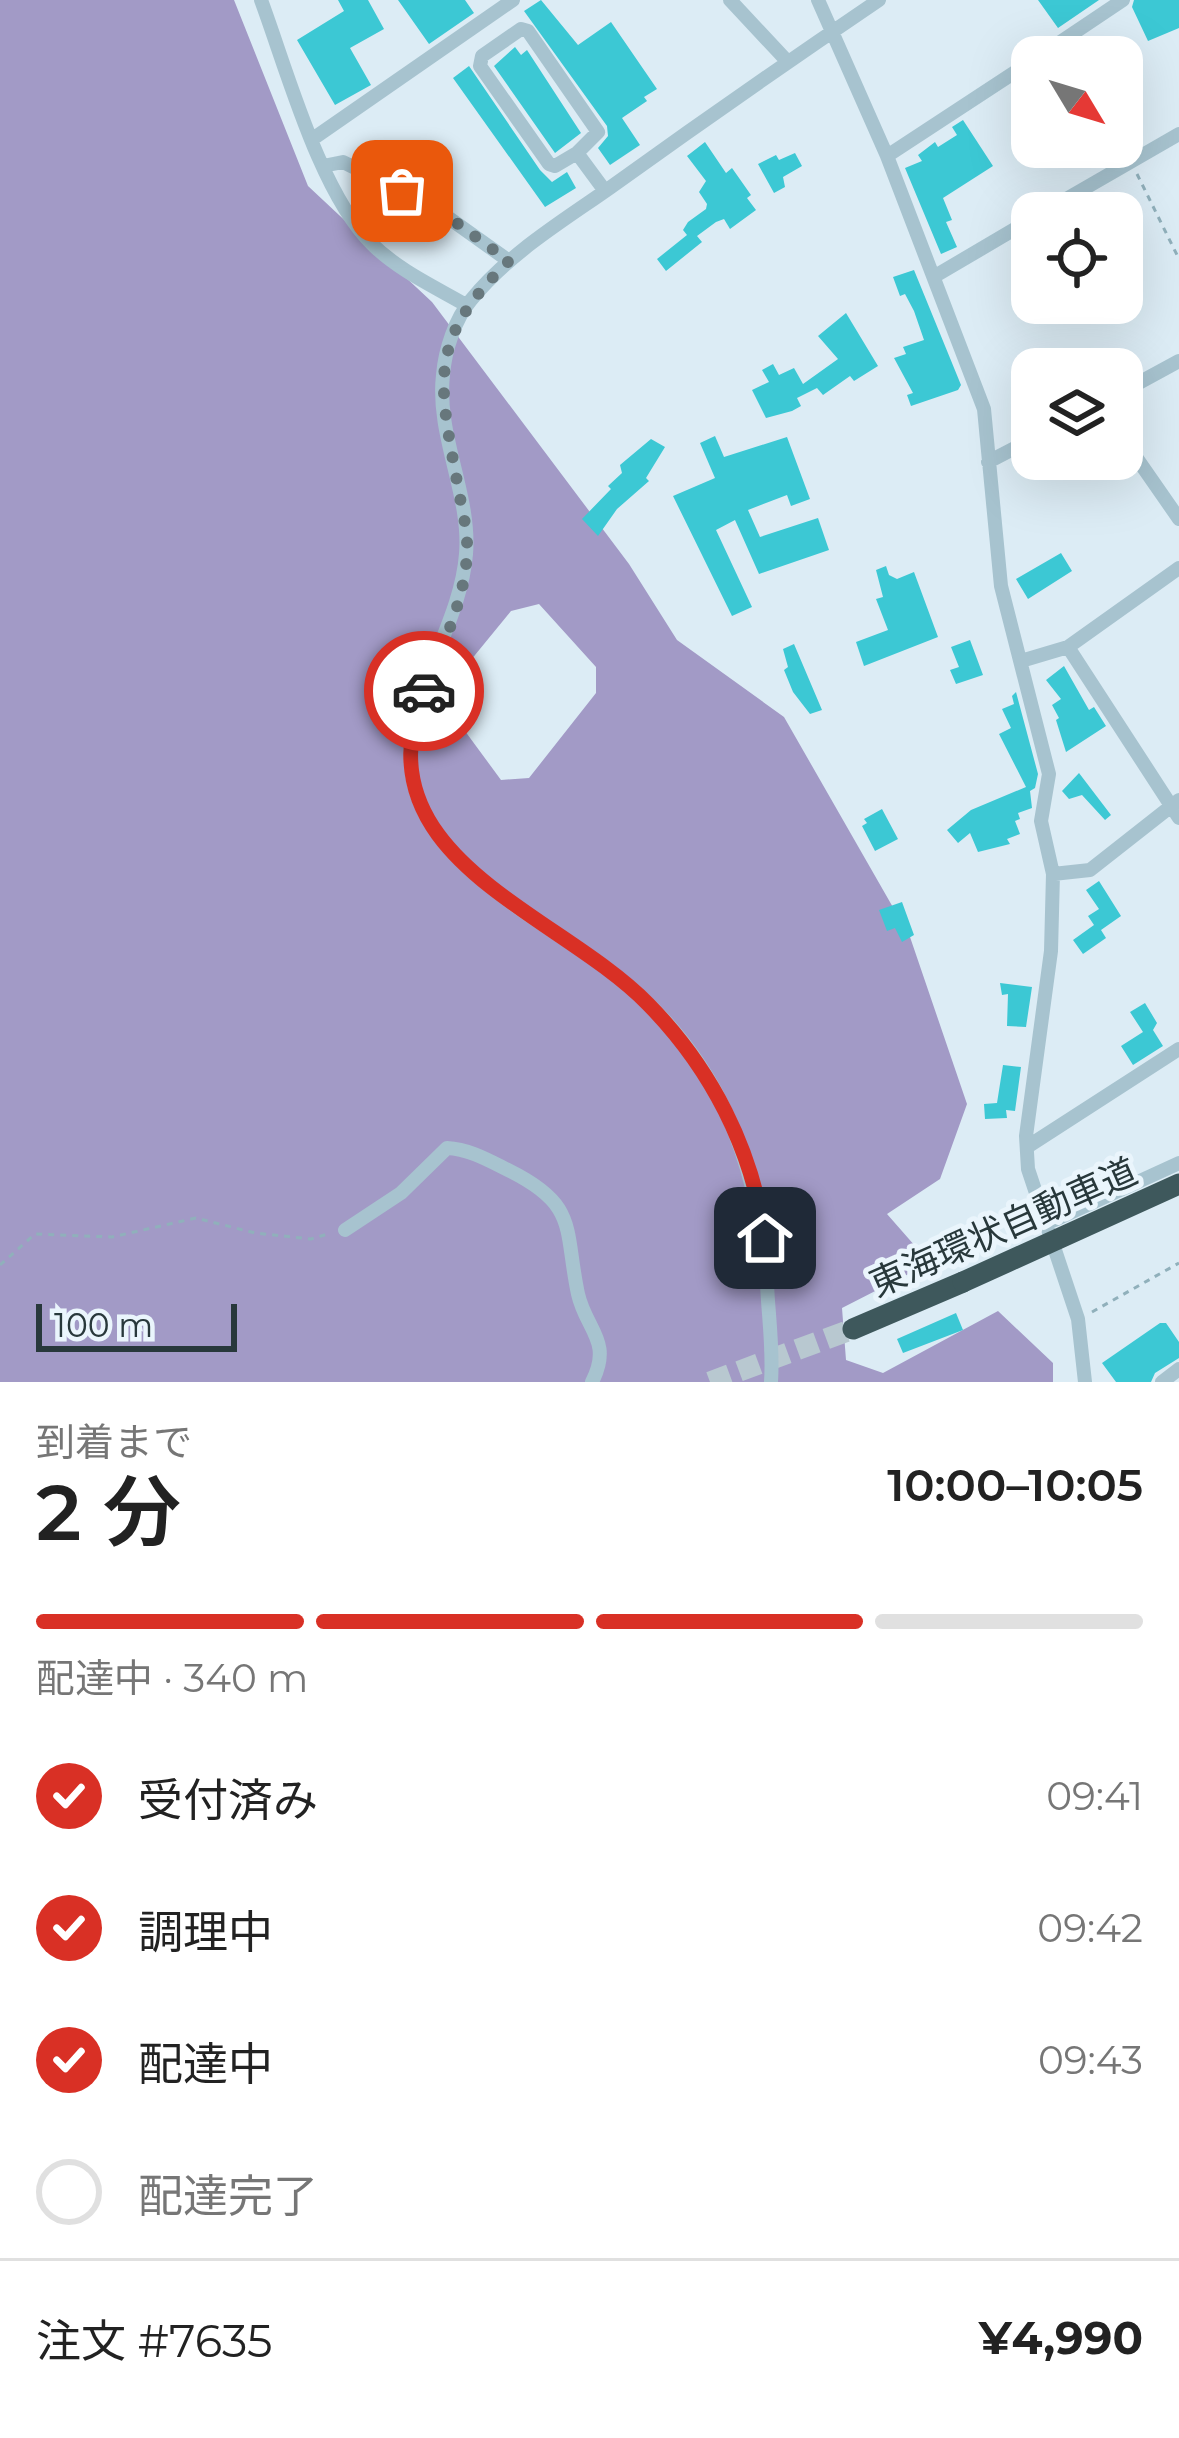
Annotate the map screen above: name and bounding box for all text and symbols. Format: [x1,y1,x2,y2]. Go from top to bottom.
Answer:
north arrow [1011,36,1143,168]
map controls [1011,36,1143,480]
pin [351,140,453,242]
icon: bag [369,158,435,224]
button: locate [1011,192,1143,324]
button: layers [1011,348,1143,480]
courier [364,631,484,751]
icon: car [391,658,457,724]
street label: 東海環状自動車道 [862,1148,1144,1306]
pin [714,1187,816,1289]
icon: home [732,1205,798,1271]
scale bar [36,1298,237,1351]
text: 100 m [54,1305,153,1345]
text: 到着まで [36,1418,192,1466]
text: 10:00–10:05 [887,1457,1143,1512]
text: 2 分 [36,1464,181,1560]
text: 配達中 · 340 m [36,1654,308,1702]
icon: check [36,1763,102,1829]
text: 受付済み [138,1772,318,1827]
text: 09:41 [1046,1772,1143,1820]
icon: check [36,1895,102,1961]
text: 調理中 [138,1904,273,1959]
text: 09:42 [1037,1904,1143,1952]
icon: check [36,2027,102,2093]
text: 配達中 [138,2036,273,2091]
text: 09:43 [1038,2036,1143,2084]
text: 配達完了 [138,2168,318,2223]
text: ¥4,990 [979,2310,1143,2365]
text: 注文 #7635 [36,2313,273,2368]

